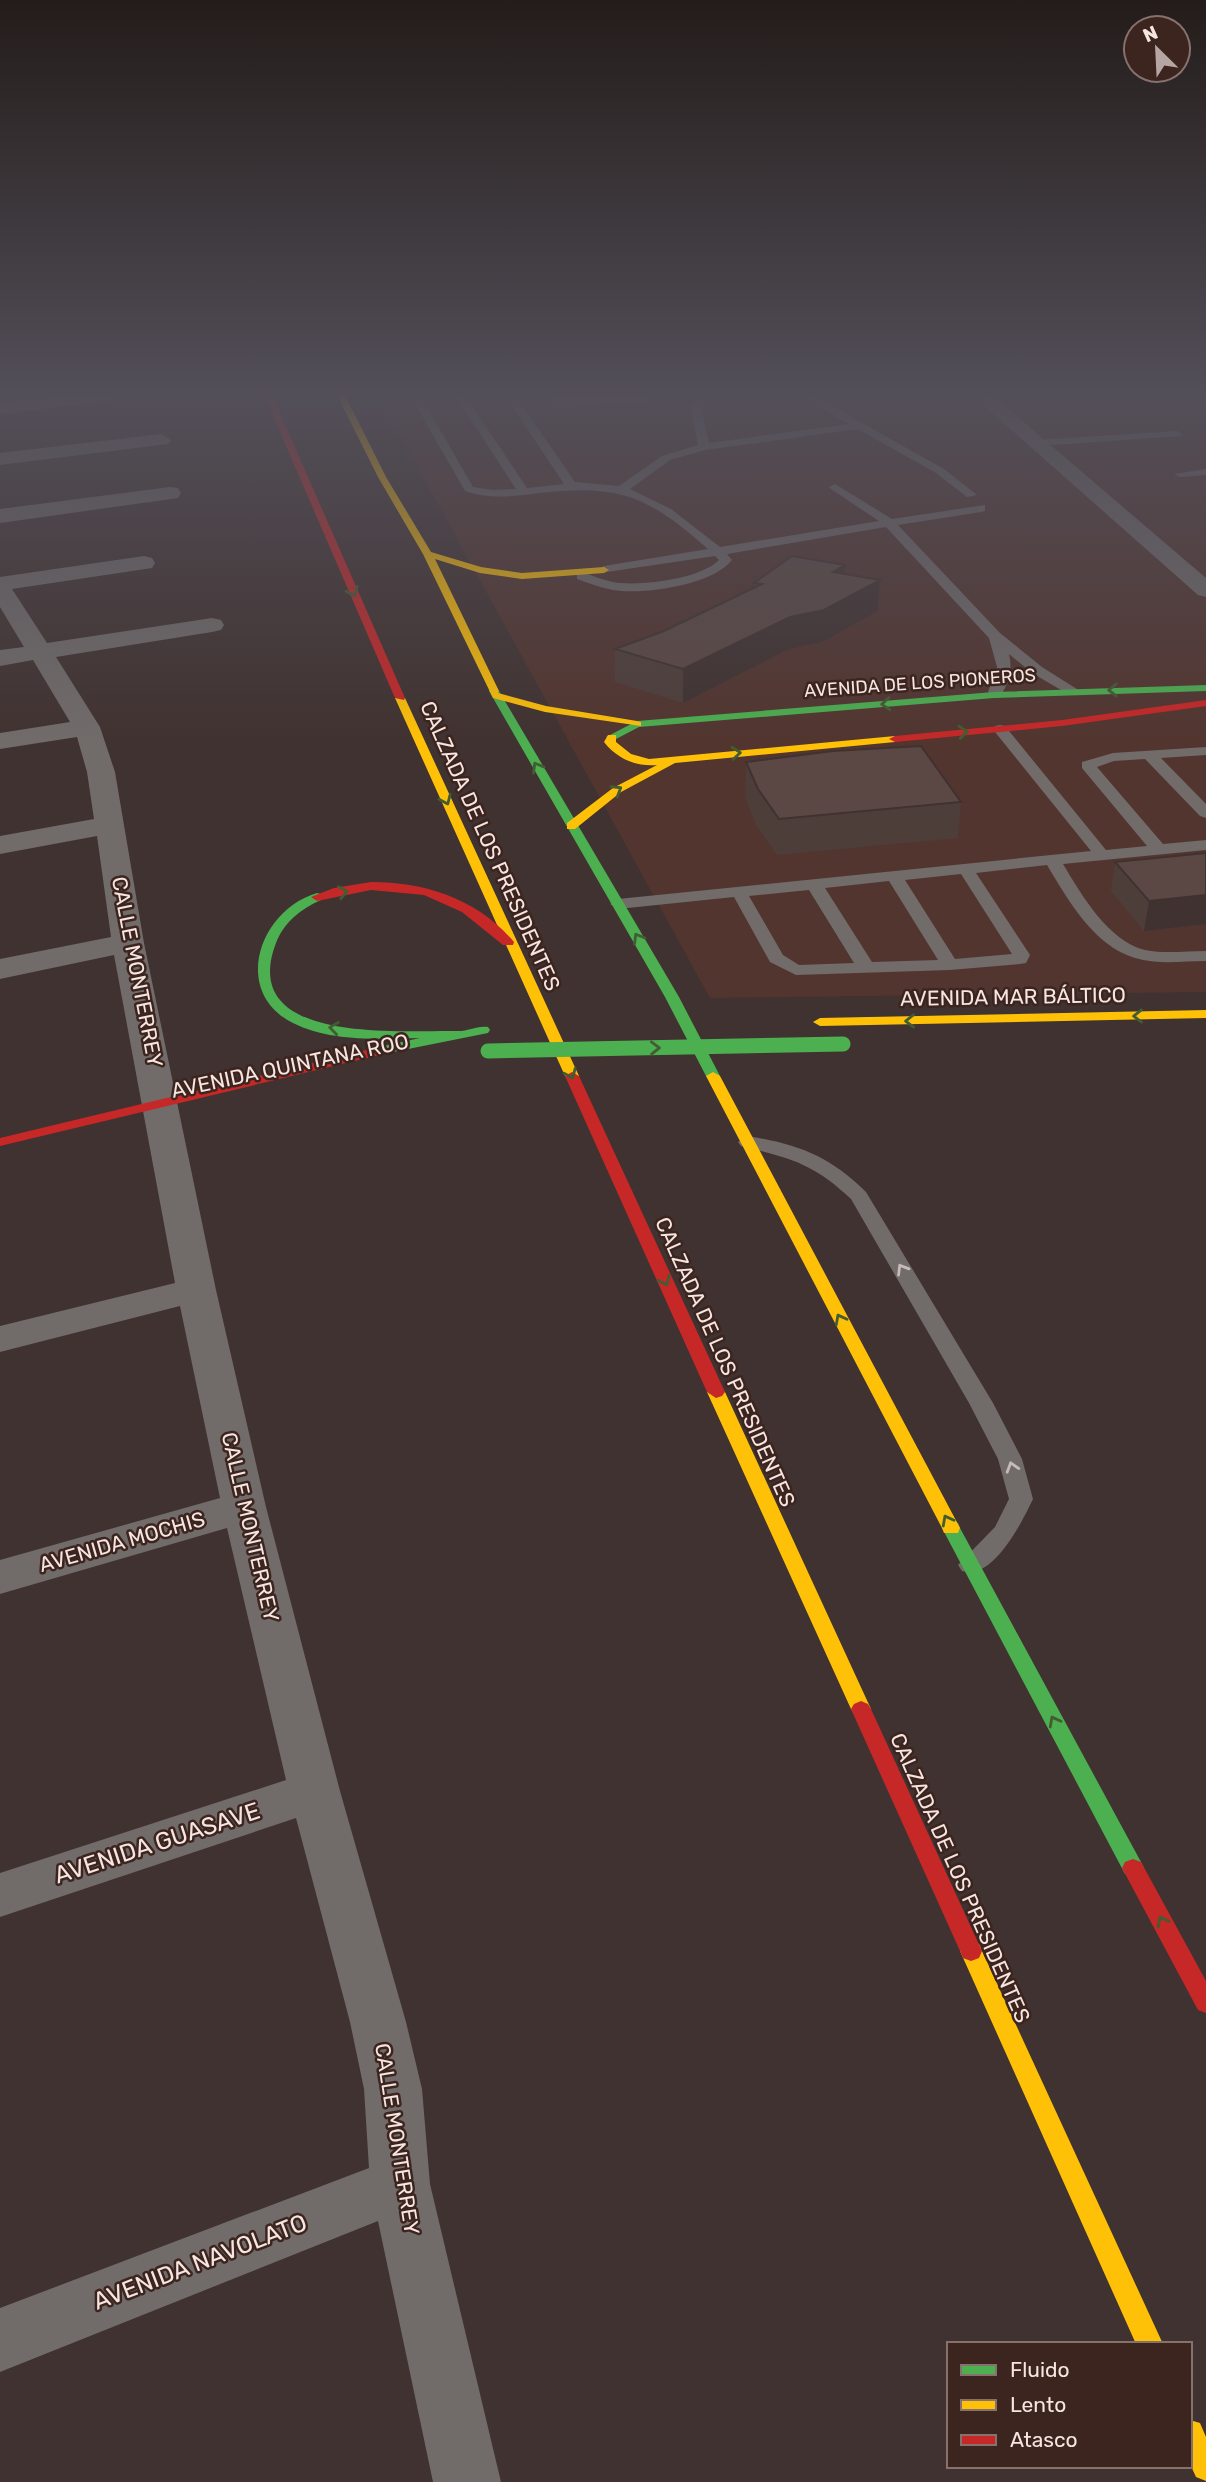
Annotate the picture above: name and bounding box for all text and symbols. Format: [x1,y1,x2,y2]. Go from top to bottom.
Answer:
north arrow [1122,14,1192,84]
text: N [1139,21,1161,47]
one-way arrow [345,585,359,597]
street label: AVENIDA DE LOS PIONEROS [803,664,1037,702]
one-way arrow [1108,683,1119,698]
one-way arrow [880,696,891,711]
street label: CALZADA DE LOS PRESIDENTES [415,697,566,994]
one-way arrow [958,725,969,740]
one-way arrow [731,746,742,761]
one-way arrow [532,762,545,775]
one-way arrow [609,785,622,798]
one-way arrow [438,793,452,805]
street label: CALLE MONTERREY [107,874,168,1069]
one-way arrow [337,885,349,900]
one-way arrow [633,933,646,946]
street label: AVENIDA MAR BÁLTICO [900,982,1126,1011]
one-way arrow [1132,1008,1143,1024]
one-way arrow [905,1013,916,1028]
one-way arrow [329,1020,340,1035]
street label: AVENIDA QUINTANA ROO [169,1028,411,1103]
one-way arrow [649,1040,660,1055]
one-way arrow [563,1067,577,1079]
street label: CALZADA DE LOS PRESIDENTES [650,1213,801,1510]
one-way arrow [897,1263,910,1276]
one-way arrow [657,1274,671,1286]
one-way arrow [835,1314,848,1326]
street label: CALLE MONTERREY [217,1430,284,1624]
one-way arrow [1006,1462,1020,1474]
street label: AVENIDA MOCHIS [36,1506,208,1577]
one-way arrow [942,1515,955,1527]
one-way arrow [1049,1715,1063,1728]
street label: CALZADA DE LOS PRESIDENTES [885,1729,1036,2026]
street label: AVENIDA GUASAVE [51,1797,263,1889]
one-way arrow [1157,1916,1170,1928]
street label: CALLE MONTERREY [370,2041,425,2236]
street label: AVENIDA NAVOLATO [89,2208,311,2316]
legend [947,2342,1192,2468]
text: Fluido [1010,2357,1070,2382]
text: Lento [1010,2392,1066,2417]
text: Atasco [1010,2427,1078,2452]

